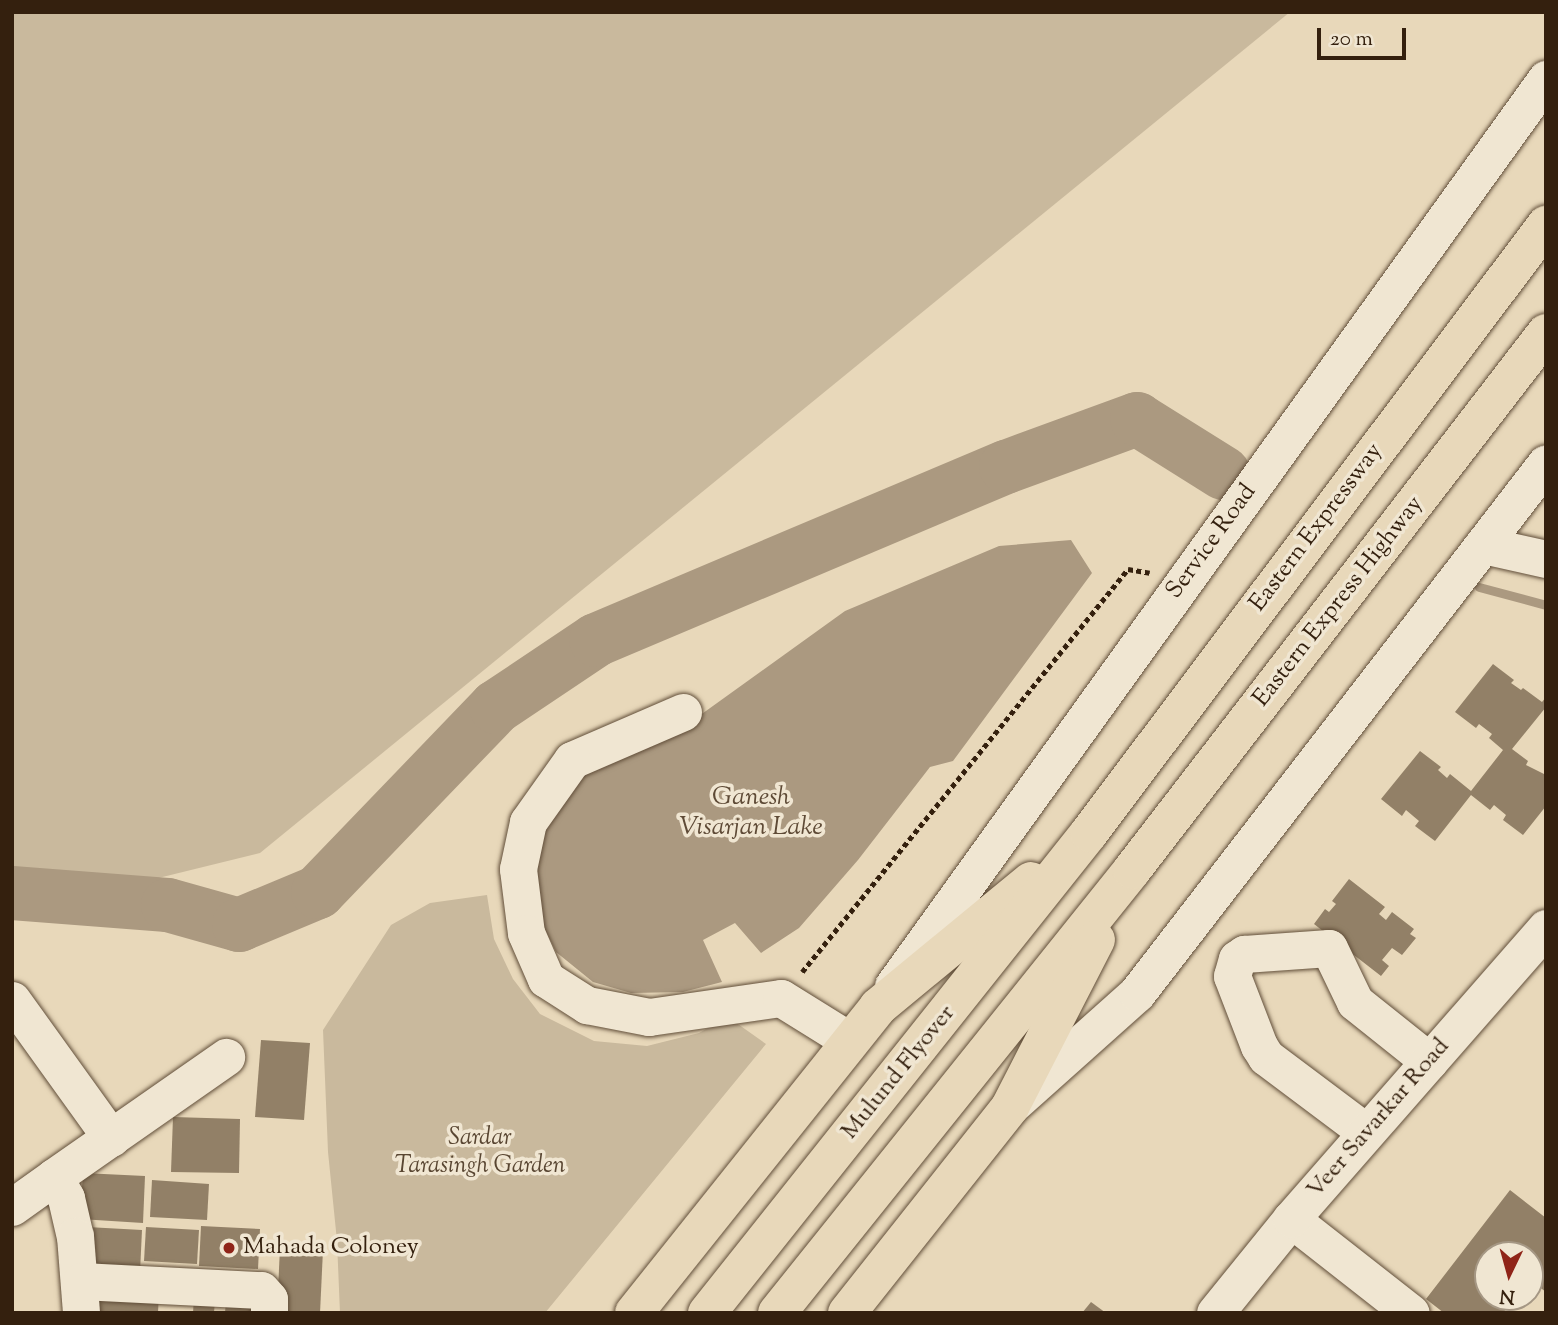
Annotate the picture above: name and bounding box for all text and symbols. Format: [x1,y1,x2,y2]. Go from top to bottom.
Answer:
scale bar [1320,14,1409,58]
text: 20 m [1330,25,1373,55]
street label: Eastern Expressway [1244,438,1390,618]
street label: Service Road [1161,479,1263,605]
street label: Eastern Express Highway [1248,491,1430,713]
water label: Ganesh Visarjan Lake [679,782,823,844]
street label: Mulund Flyover [836,1000,962,1146]
street label: Veer Savarkar Road [1302,1033,1456,1205]
park label: Sardar Tarasingh Garden [395,1125,565,1181]
place label: Mahada Coloney [243,1234,419,1262]
marker: Mahada Coloney [221,1240,237,1256]
north arrow [1474,1241,1544,1311]
text: N [1499,1281,1516,1310]

